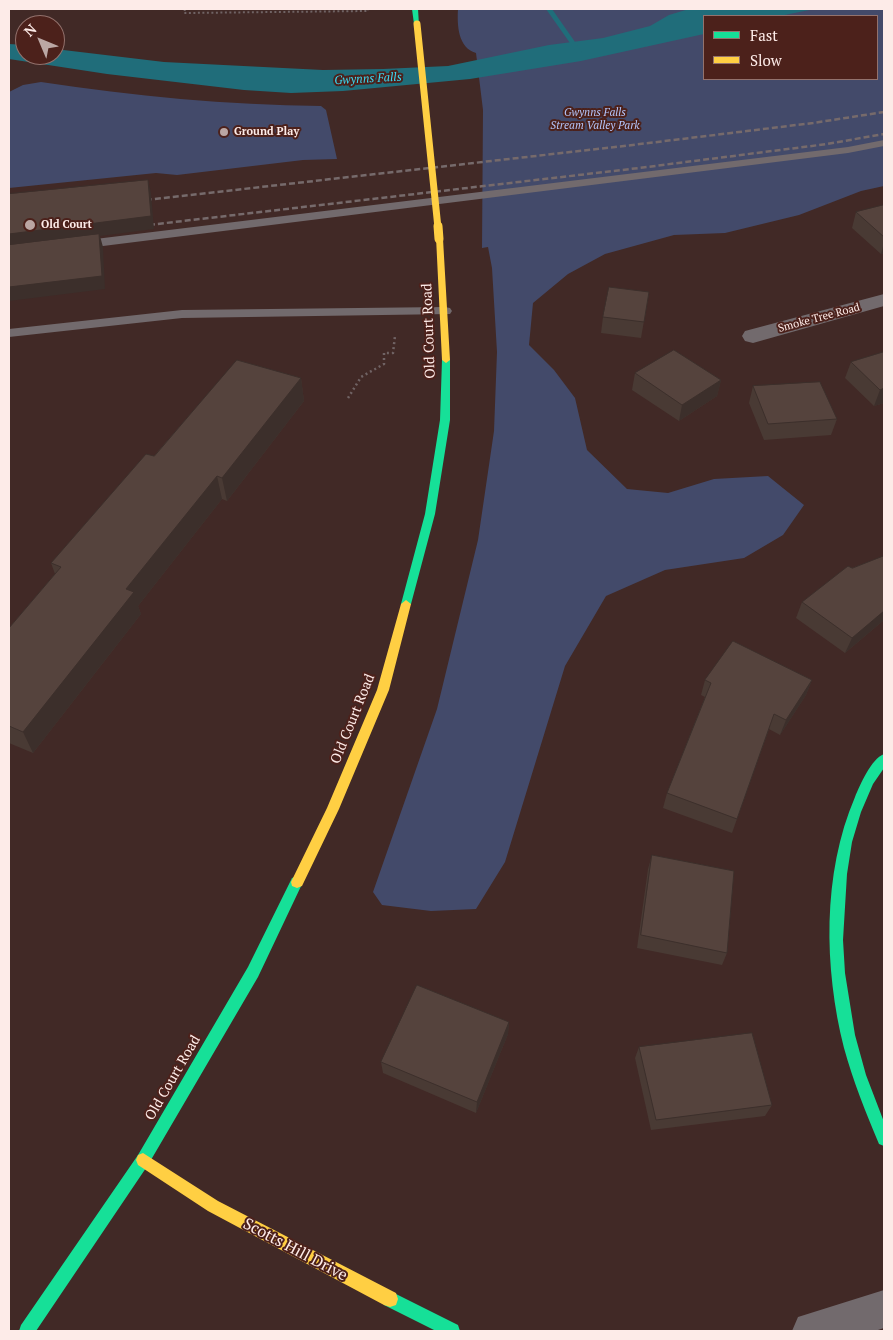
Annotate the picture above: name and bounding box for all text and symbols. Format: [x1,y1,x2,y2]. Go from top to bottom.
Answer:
north arrow [15,15,65,65]
legend [703,15,878,80]
text: N [19,19,40,40]
text: Fast [750,25,778,45]
text: Slow [750,50,782,70]
water label: Gwynns Falls [334,70,402,88]
park label: Gwynns Falls Stream Valley Park [550,106,640,132]
place label: Ground Play [234,125,299,139]
marker: Ground Play [218,126,230,138]
marker: Old Court [23,218,37,232]
place label: Old Court [41,218,92,232]
street label: Old Court Road [419,283,439,379]
street label: Smoke Tree Road [777,301,861,335]
street label: Old Court Road [327,672,379,766]
street label: Old Court Road [142,1032,204,1124]
street label: Scotts Hill Drive [240,1214,350,1286]

